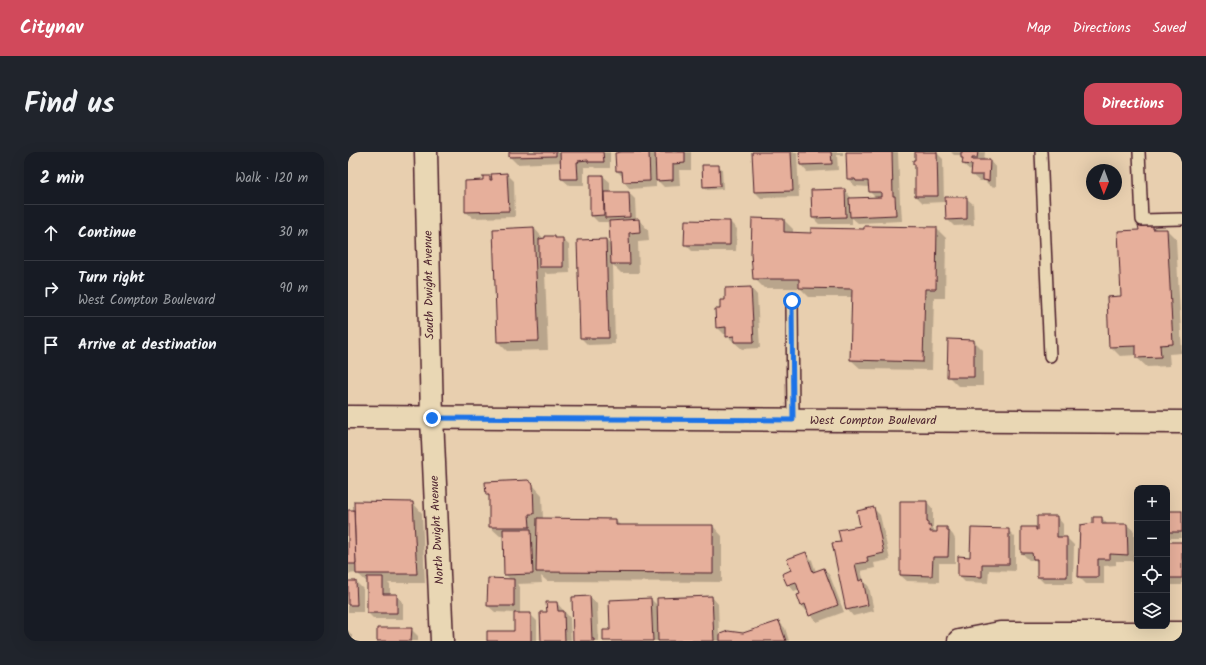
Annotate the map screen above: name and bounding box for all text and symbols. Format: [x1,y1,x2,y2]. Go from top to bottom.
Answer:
text: Citynav [20,13,83,43]
text: Map [1026,17,1051,39]
text: Directions [1073,17,1131,39]
text: Saved [1153,17,1186,39]
text: Find us [24,82,115,127]
button: Directions [1084,83,1182,125]
north arrow [1086,164,1122,200]
text: 2 min [40,165,84,192]
text: Walk · 120 m [235,168,308,189]
text: Continue [78,221,136,245]
icon: ahead [40,222,62,244]
text: 30 m [279,222,308,243]
street label: South Dwight Avenue [419,230,439,340]
text: Turn right [78,266,145,290]
icon: right [40,278,62,300]
text: 90 m [280,278,308,299]
text: West Compton Boulevard [78,290,215,311]
route start [783,292,801,310]
text: Arrive at destination [78,333,217,357]
icon: arrive [40,334,62,356]
route end [423,409,441,427]
street label: West Compton Boulevard [810,411,937,430]
street label: North Dwight Avenue [425,474,449,585]
map controls [1134,485,1170,629]
button: + [1134,485,1170,521]
button: − [1134,521,1170,557]
button: locate [1134,557,1170,593]
button: layers [1134,593,1170,629]

